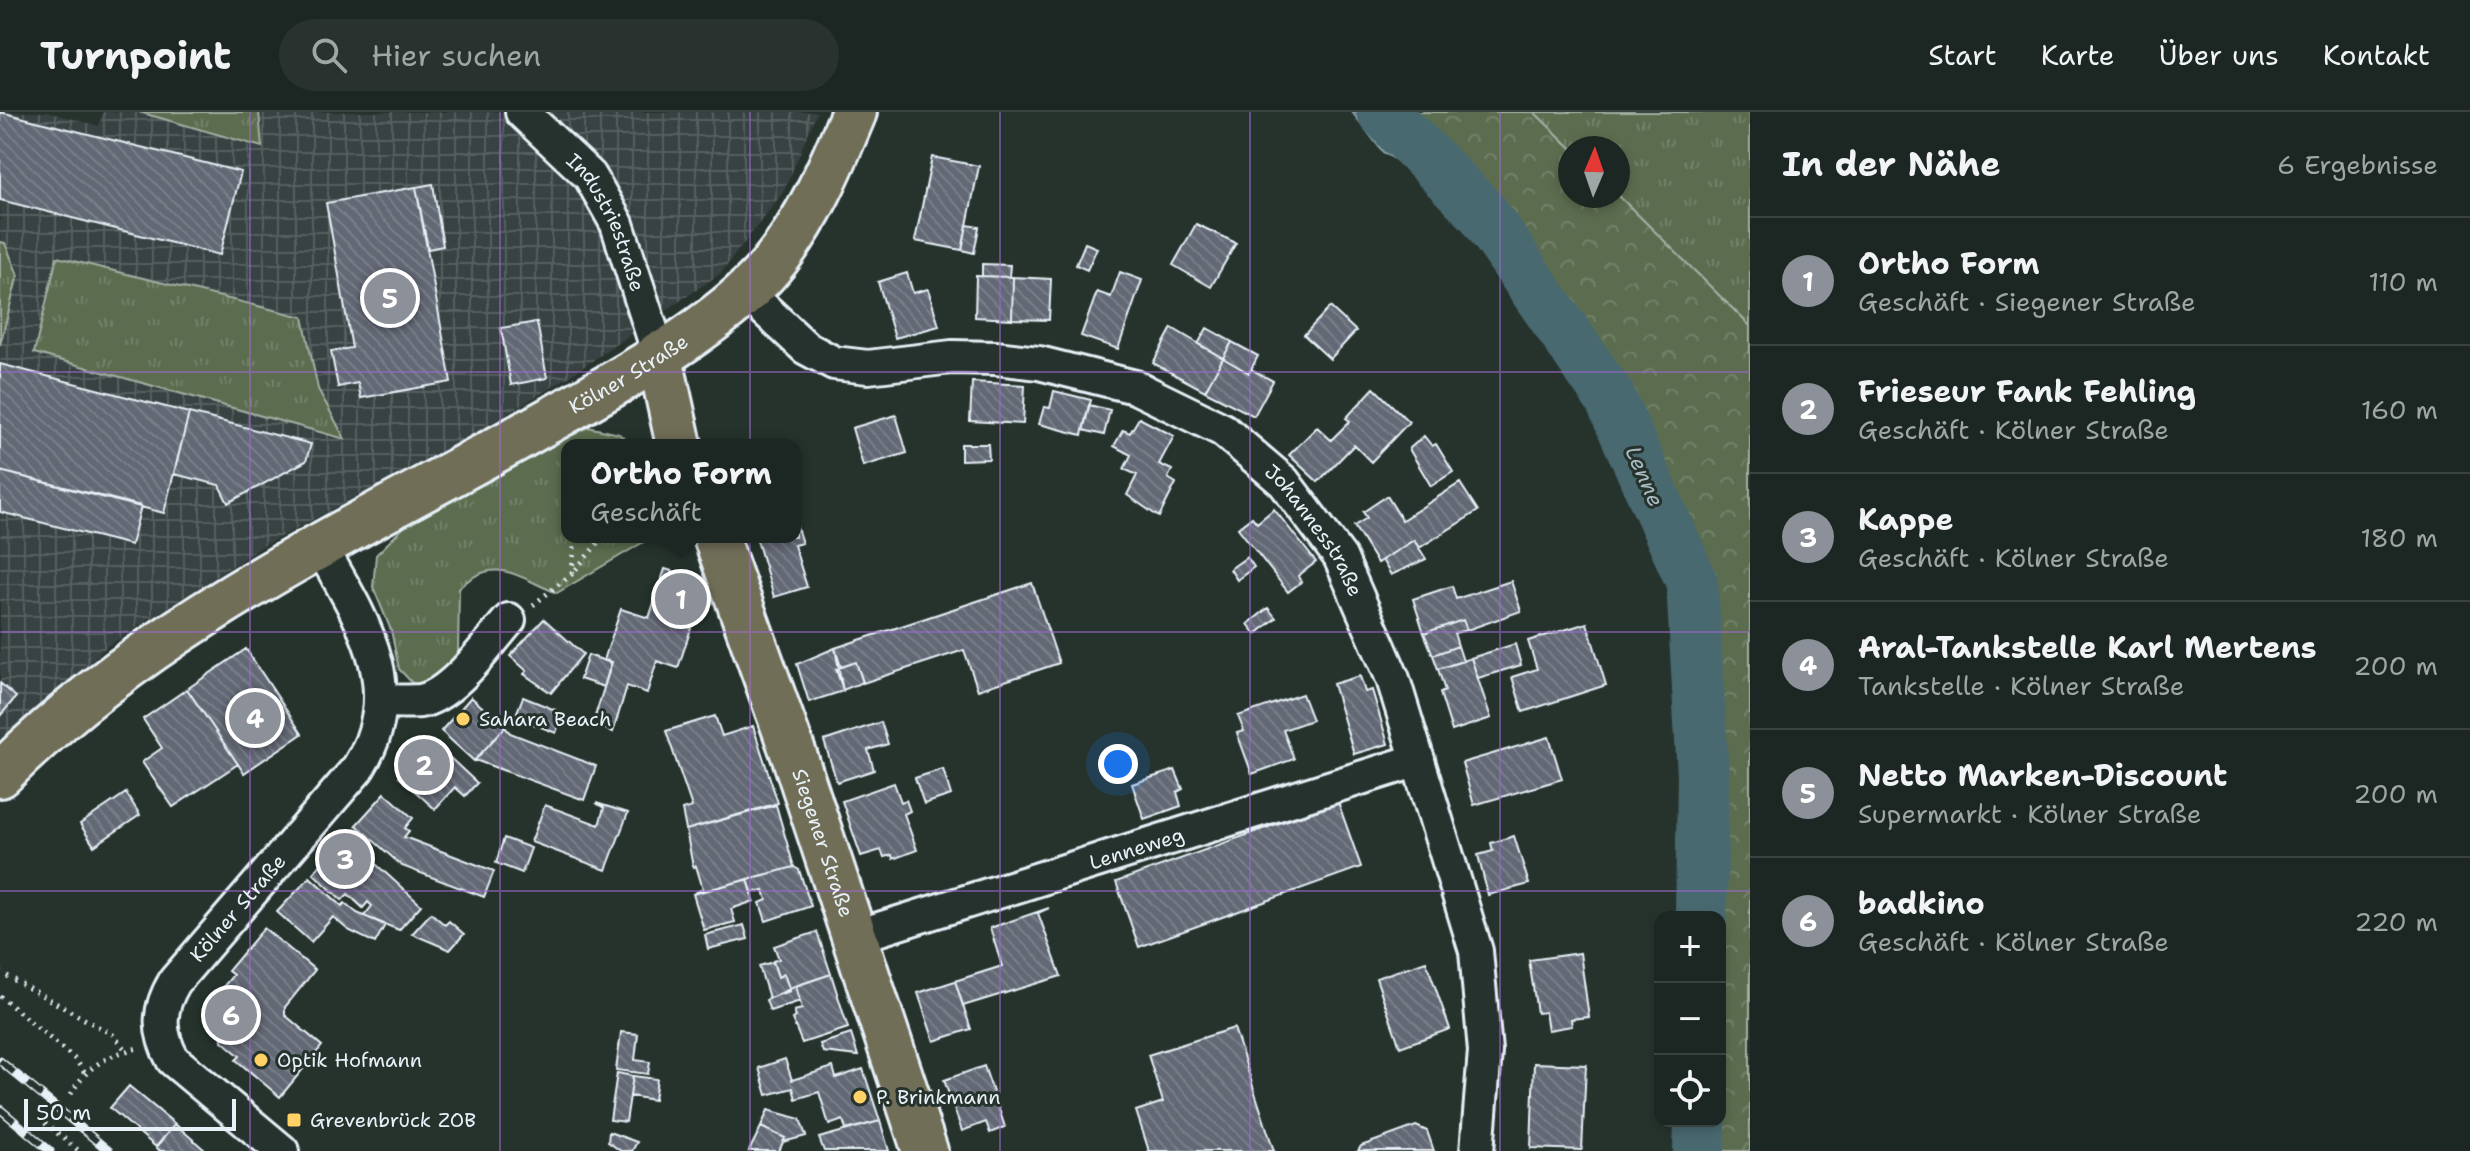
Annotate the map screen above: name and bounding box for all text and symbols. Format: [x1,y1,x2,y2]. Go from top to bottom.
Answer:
search box [279,19,839,91]
text: Turnpoint [40,30,231,81]
icon: search [307,33,351,77]
text: Hier suchen [371,35,541,76]
text: Start [1928,36,1997,74]
text: Karte [2041,36,2115,74]
text: Über uns [2159,36,2279,74]
text: Kontakt [2323,36,2430,74]
north arrow [1558,136,1630,208]
text: In der Nähe [1782,141,2001,187]
text: 6 Ergebnisse [2277,147,2438,182]
street label: Industriestraße [561,148,651,295]
text: Ortho Form [1858,243,2040,284]
text: 1 [1802,264,1814,299]
text: 110 m [2368,264,2438,299]
pin: 5 [364,268,416,328]
text: Geschäft · Siegener Straße [1858,284,2196,319]
street label: Kölner Straße [564,328,693,420]
text: Frieseur Fank Fehling [1858,371,2196,412]
text: 2 [1799,392,1817,427]
text: 160 m [2361,392,2438,427]
text: Geschäft · Kölner Straße [1858,412,2169,447]
popup [561,439,801,543]
water label: Lenne [1618,441,1671,511]
text: Ortho Form [590,453,772,494]
street label: Johannesstraße [1259,458,1369,600]
text: Geschäft [590,494,702,529]
text: Kappe [1858,499,1953,540]
text: 3 [1799,520,1817,555]
text: 180 m [2360,520,2438,555]
text: Geschäft · Kölner Straße [1858,540,2169,575]
pin: 1 [655,569,707,629]
text: Aral-Tankstelle Karl Mertens [1858,627,2317,668]
text: 4 [1799,648,1817,683]
text: 200 m [2353,648,2438,683]
text: Tankstelle · Kölner Straße [1858,668,2184,703]
pin: 4 [229,688,281,748]
place label: Sahara Beach [479,706,611,732]
marker: Sahara Beach [454,710,472,728]
pin: 2 [398,735,450,795]
your location [1098,744,1138,784]
text: Netto Marken-Discount [1858,755,2227,796]
street label: Siegener Straße [786,765,860,920]
text: 5 [1800,776,1816,811]
text: 200 m [2353,776,2438,811]
text: Supermarkt · Kölner Straße [1858,796,2202,831]
street label: Lenneweg [1086,821,1187,875]
pin: 3 [319,829,371,889]
street label: Kölner Straße [184,849,291,967]
text: badkino [1858,883,1985,924]
text: 6 [1799,904,1817,939]
text: 220 m [2354,904,2438,939]
map controls [1654,911,1726,1127]
button: + [1654,911,1726,983]
text: Geschäft · Kölner Straße [1858,924,2169,959]
button: − [1654,983,1726,1055]
pin: 6 [205,985,257,1045]
place label: Optik Hofmann [277,1047,422,1073]
marker: Optik Hofmann [252,1051,270,1069]
button: locate [1654,1055,1726,1127]
place label: P. Brinkmann [876,1084,1000,1110]
marker: P. Brinkmann [851,1088,869,1106]
scale bar [24,1095,236,1131]
text: 50 m [36,1098,91,1127]
place label: Grevenbrück ZOB [310,1107,476,1133]
marker: Grevenbrück ZOB [285,1111,303,1129]

